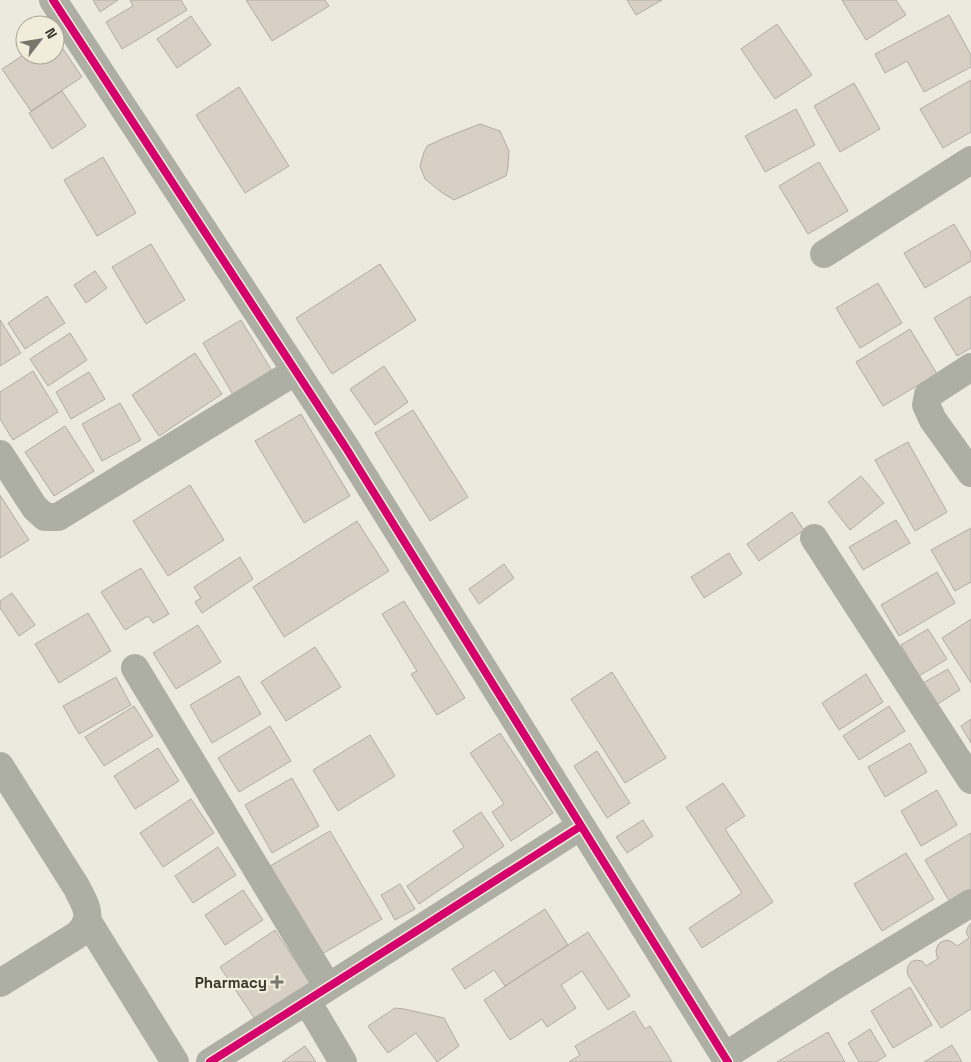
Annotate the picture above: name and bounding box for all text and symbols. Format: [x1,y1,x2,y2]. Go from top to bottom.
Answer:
north arrow [15,15,65,65]
text: N [41,25,61,42]
place label: Pharmacy [195,973,267,992]
marker: Pharmacy [271,976,283,988]

